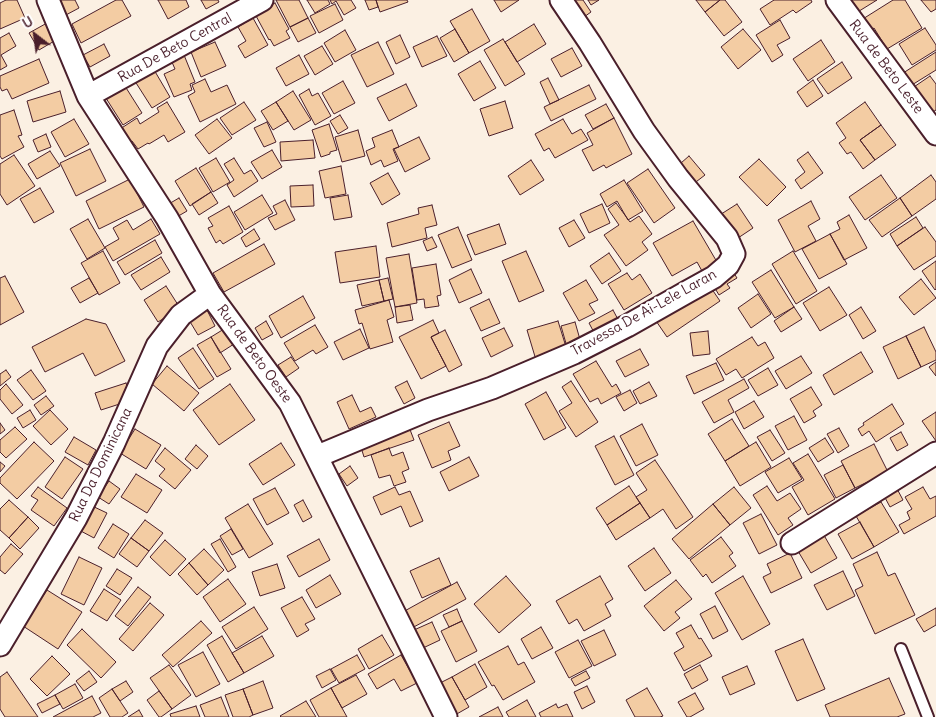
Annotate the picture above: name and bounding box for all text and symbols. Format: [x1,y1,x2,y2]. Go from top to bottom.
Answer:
north arrow [10,10,60,60]
street label: Rua De Beto Central [115,10,235,86]
text: U [19,12,36,32]
street label: Rua de Beto Leste [845,17,927,117]
street label: Travessa De Ai-Lele Laran [569,266,719,360]
street label: Rua de Beto Oeste [213,302,295,406]
street label: Rua Da Dominicana [66,405,136,525]

